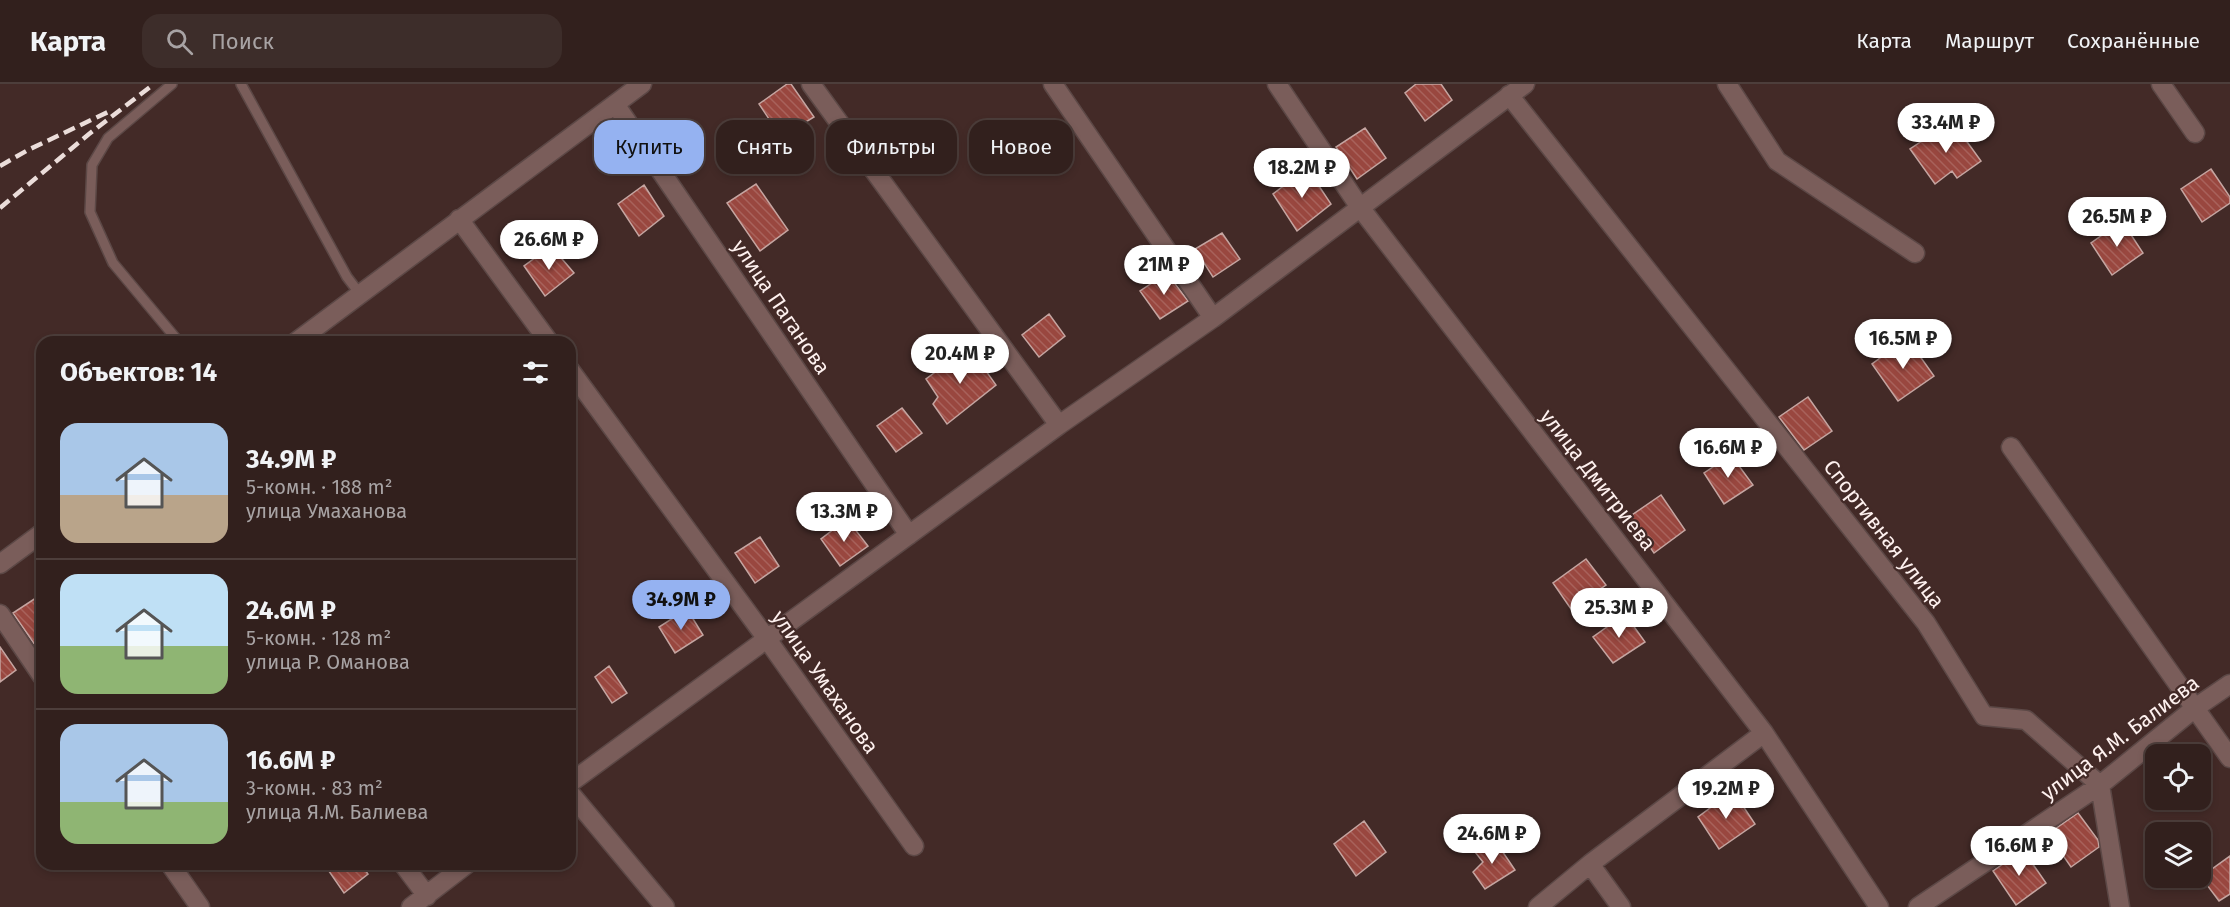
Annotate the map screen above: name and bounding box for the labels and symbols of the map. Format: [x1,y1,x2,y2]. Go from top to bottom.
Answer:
pin: 33.4M ₽ [1891,103,2001,154]
pin: 18.2M ₽ [1247,148,1357,199]
pin: 26.5M ₽ [2062,197,2172,248]
pin: 26.6M ₽ [494,220,604,271]
street label: улица Паганова [726,235,836,379]
pin: 21M ₽ [1122,245,1206,296]
pin: 16.5M ₽ [1848,319,1958,370]
pin: 20.4M ₽ [905,334,1015,385]
street label: улица Дмитриева [1535,404,1661,556]
pin: 16.6M ₽ [1673,428,1783,479]
street label: Спортивная улица [1818,454,1950,614]
pin: 13.3M ₽ [789,492,899,543]
pin: 34.9M ₽ [626,580,736,631]
pin: 25.3M ₽ [1564,588,1674,639]
street label: улица Умаханова [766,605,884,759]
street label: улица Я.М. Балиева [2036,670,2204,806]
pin: 19.2M ₽ [1671,769,1781,820]
pin: 24.6M ₽ [1437,814,1547,865]
pin: 16.6M ₽ [1964,826,2074,877]

